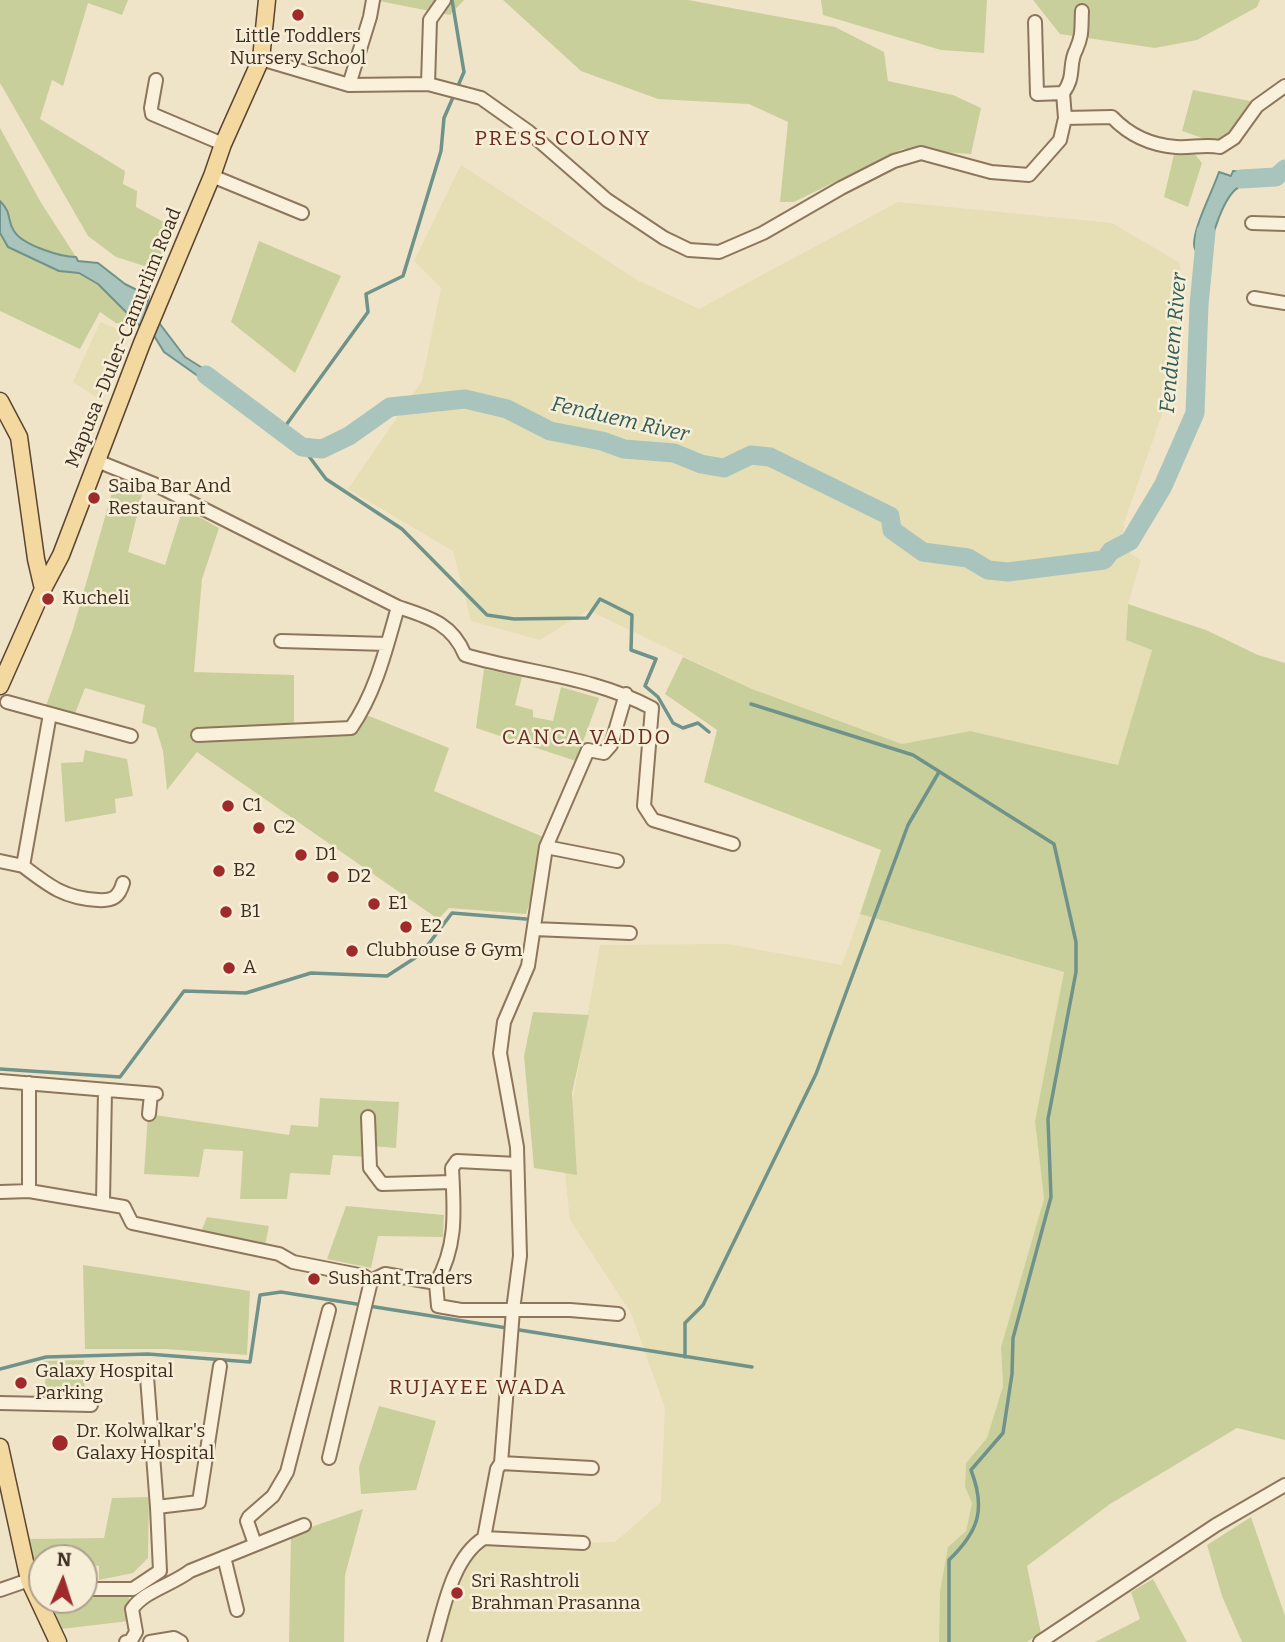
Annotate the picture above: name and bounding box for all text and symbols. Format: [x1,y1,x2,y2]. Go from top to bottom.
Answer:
marker: Little Toddlers Nursery School [290,7,306,23]
place label: Little Toddlers Nursery School [230,26,366,70]
district label: PRESS COLONY [476,126,650,152]
street label: Mapusa -Duler-Camurlim Road [61,205,187,471]
water label: Fenduem River [1155,272,1193,414]
water label: Fenduem River [549,392,691,448]
place label: Saiba Bar And Restaurant [108,476,231,520]
marker: Saiba Bar And Restaurant [86,490,102,506]
place label: Kucheli [62,588,129,610]
marker: Kucheli [40,591,56,607]
district label: CANCA VADDO [503,725,671,751]
place label: C1 [242,795,262,817]
marker: C1 [220,798,236,814]
place label: C2 [273,817,295,839]
marker: C2 [251,820,267,836]
place label: D1 [315,844,336,866]
marker: D1 [293,847,309,863]
place label: B2 [233,860,256,882]
marker: B2 [211,863,227,879]
place label: D2 [347,866,371,888]
marker: D2 [325,869,341,885]
place label: E1 [388,893,408,915]
marker: E1 [366,896,382,912]
place label: B1 [240,901,260,923]
marker: B1 [218,904,234,920]
place label: E2 [420,916,442,938]
marker: E2 [398,919,414,935]
place label: Clubhouse & Gym [366,940,522,962]
marker: Clubhouse & Gym [344,943,360,959]
place label: A [243,957,256,979]
marker: A [221,960,237,976]
place label: Sushant Traders [328,1268,473,1290]
marker: Sushant Traders [306,1271,322,1287]
place label: Galaxy Hospital Parking [35,1361,173,1405]
marker: Galaxy Hospital Parking [13,1375,29,1391]
district label: RUJAYEE WADA [390,1375,566,1401]
place label: Dr. Kolwalkar's Galaxy Hospital [76,1421,214,1465]
marker: Dr. Kolwalkar's Galaxy Hospital [50,1433,70,1453]
north arrow [28,1544,98,1614]
text: N [56,1548,72,1571]
place label: Sri Rashtroli Brahman Prasanna [471,1571,640,1615]
marker: Sri Rashtroli Brahman Prasanna [449,1585,465,1601]

